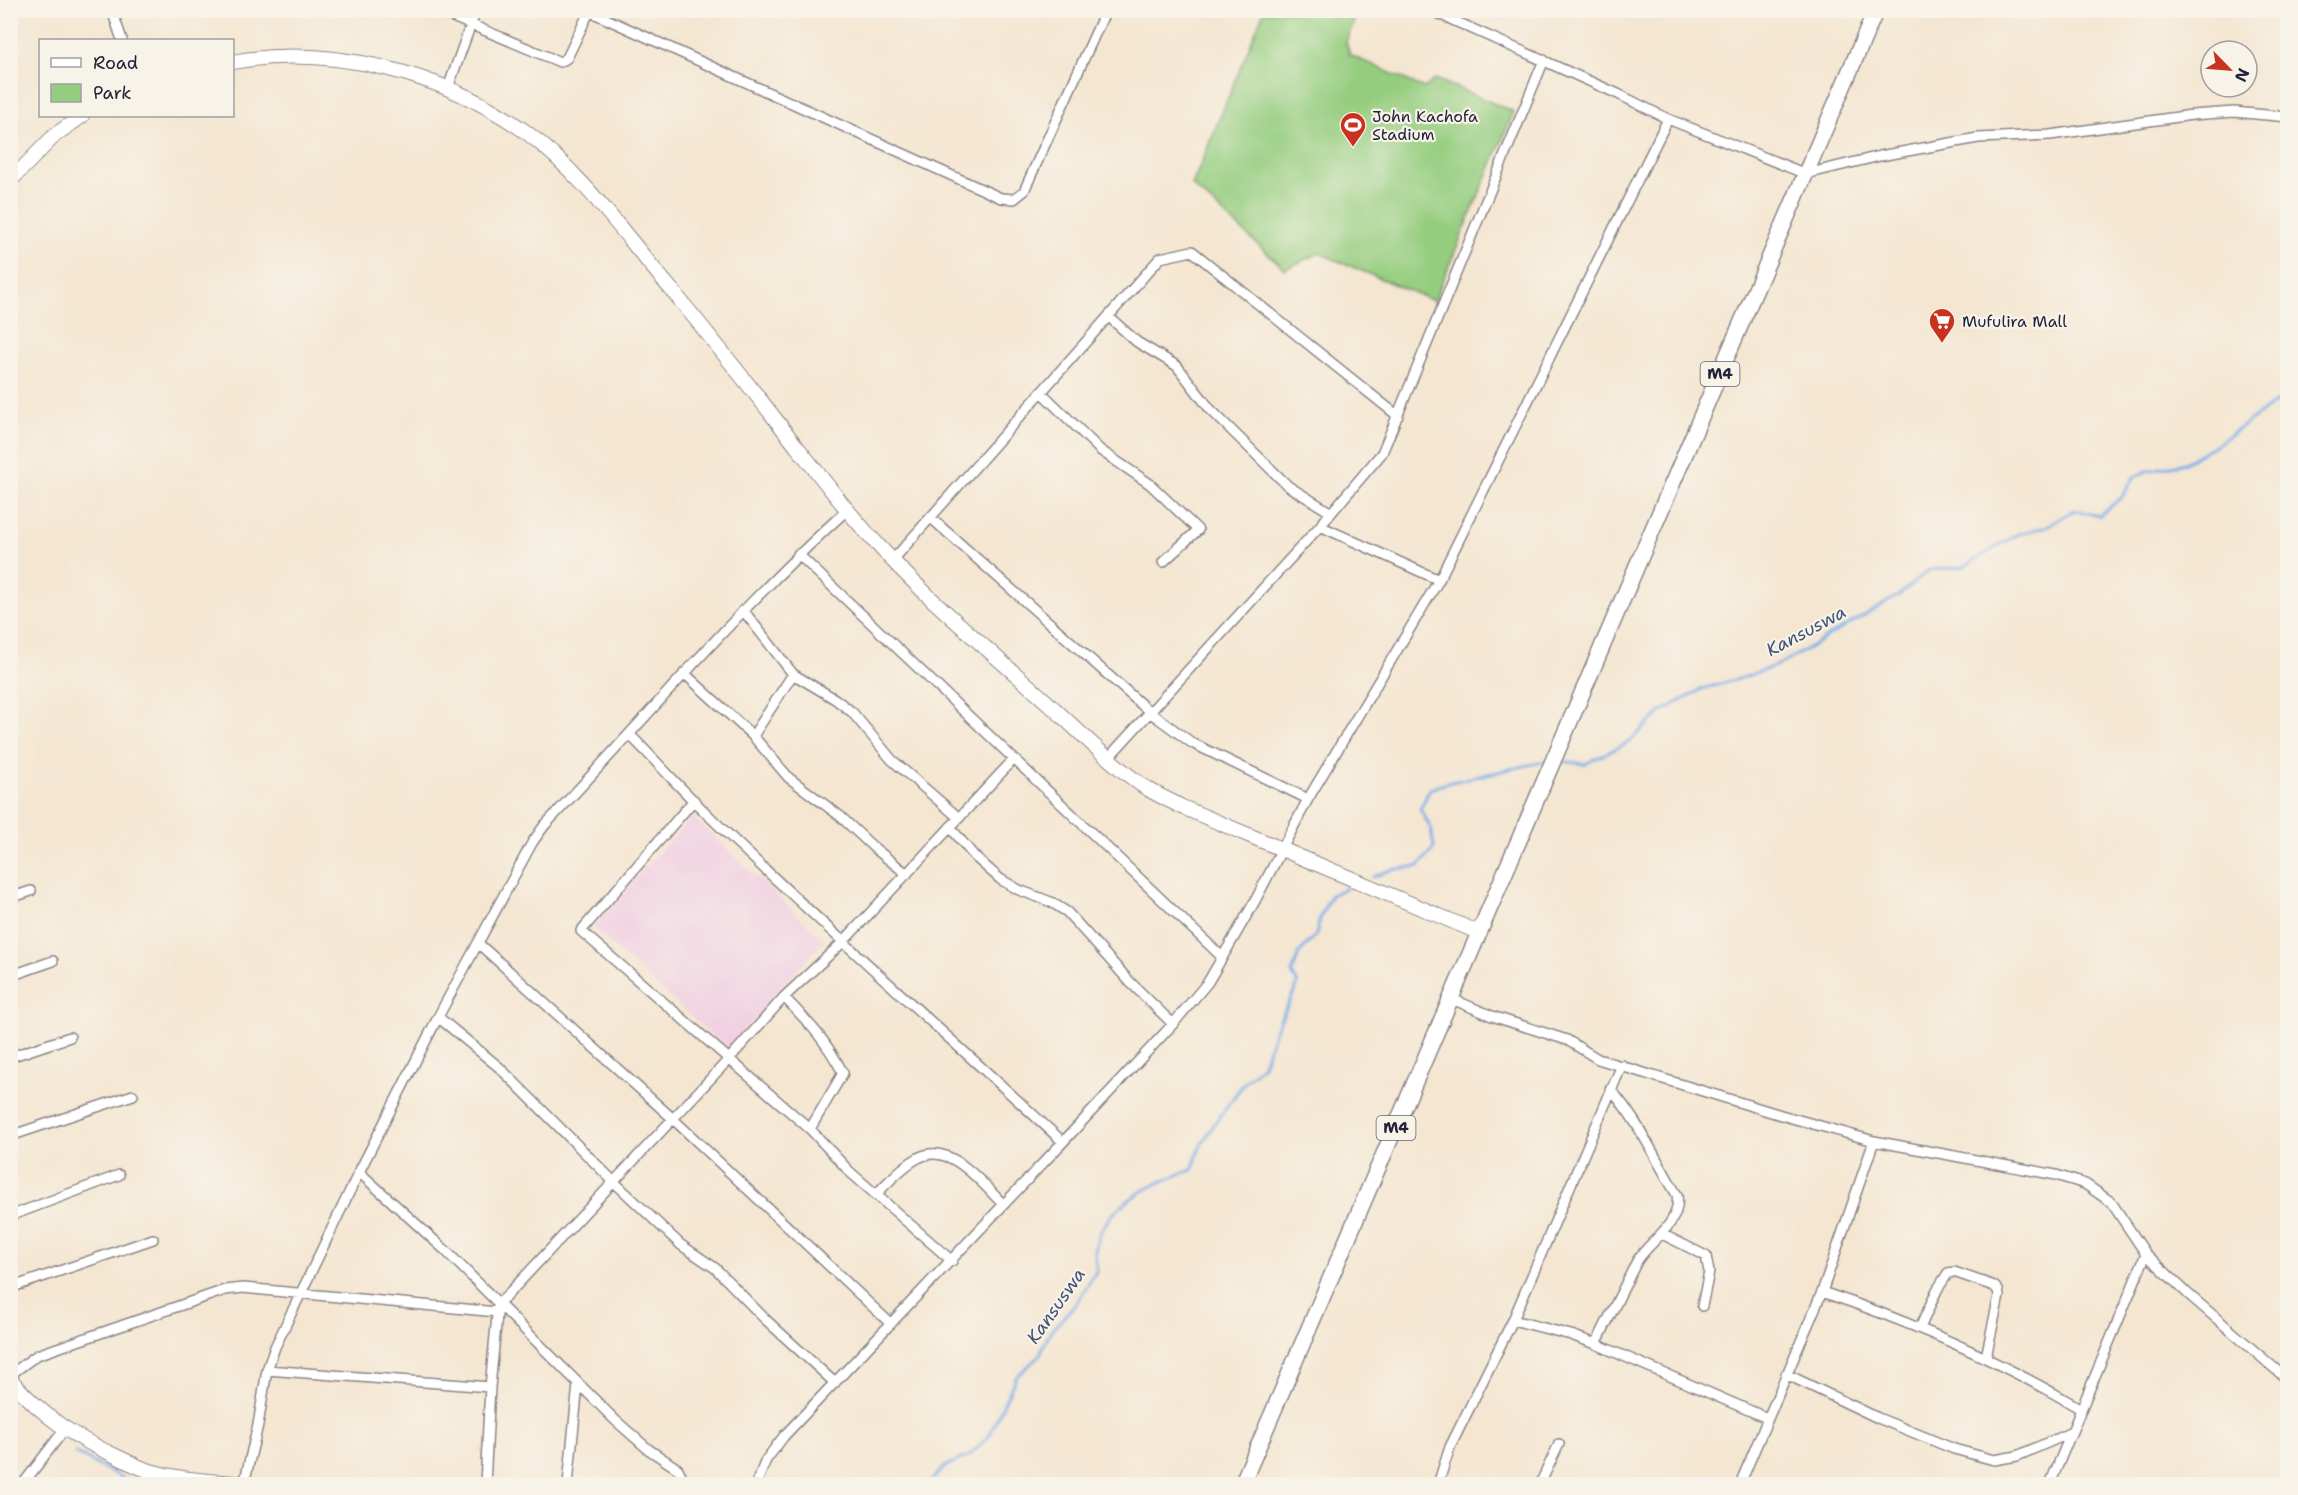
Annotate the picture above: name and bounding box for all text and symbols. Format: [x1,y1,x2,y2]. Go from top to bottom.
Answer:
legend [39,39,234,117]
north arrow [2199,39,2259,99]
text: Road [93,51,138,75]
text: N [2230,65,2254,85]
text: Park [93,81,132,105]
place label: John Kachofa Stadium [1372,106,1478,145]
sports icon: John Kachofa Stadium [1338,110,1368,148]
supermarket icon: Mufulira Mall [1927,306,1957,344]
place label: Mufulira Mall [1962,311,2067,332]
road number: M4 [1700,362,1740,386]
water label: Kansuswa [1762,600,1850,662]
road number: M4 [1376,1116,1416,1140]
water label: Kansuswa [1021,1263,1091,1349]

